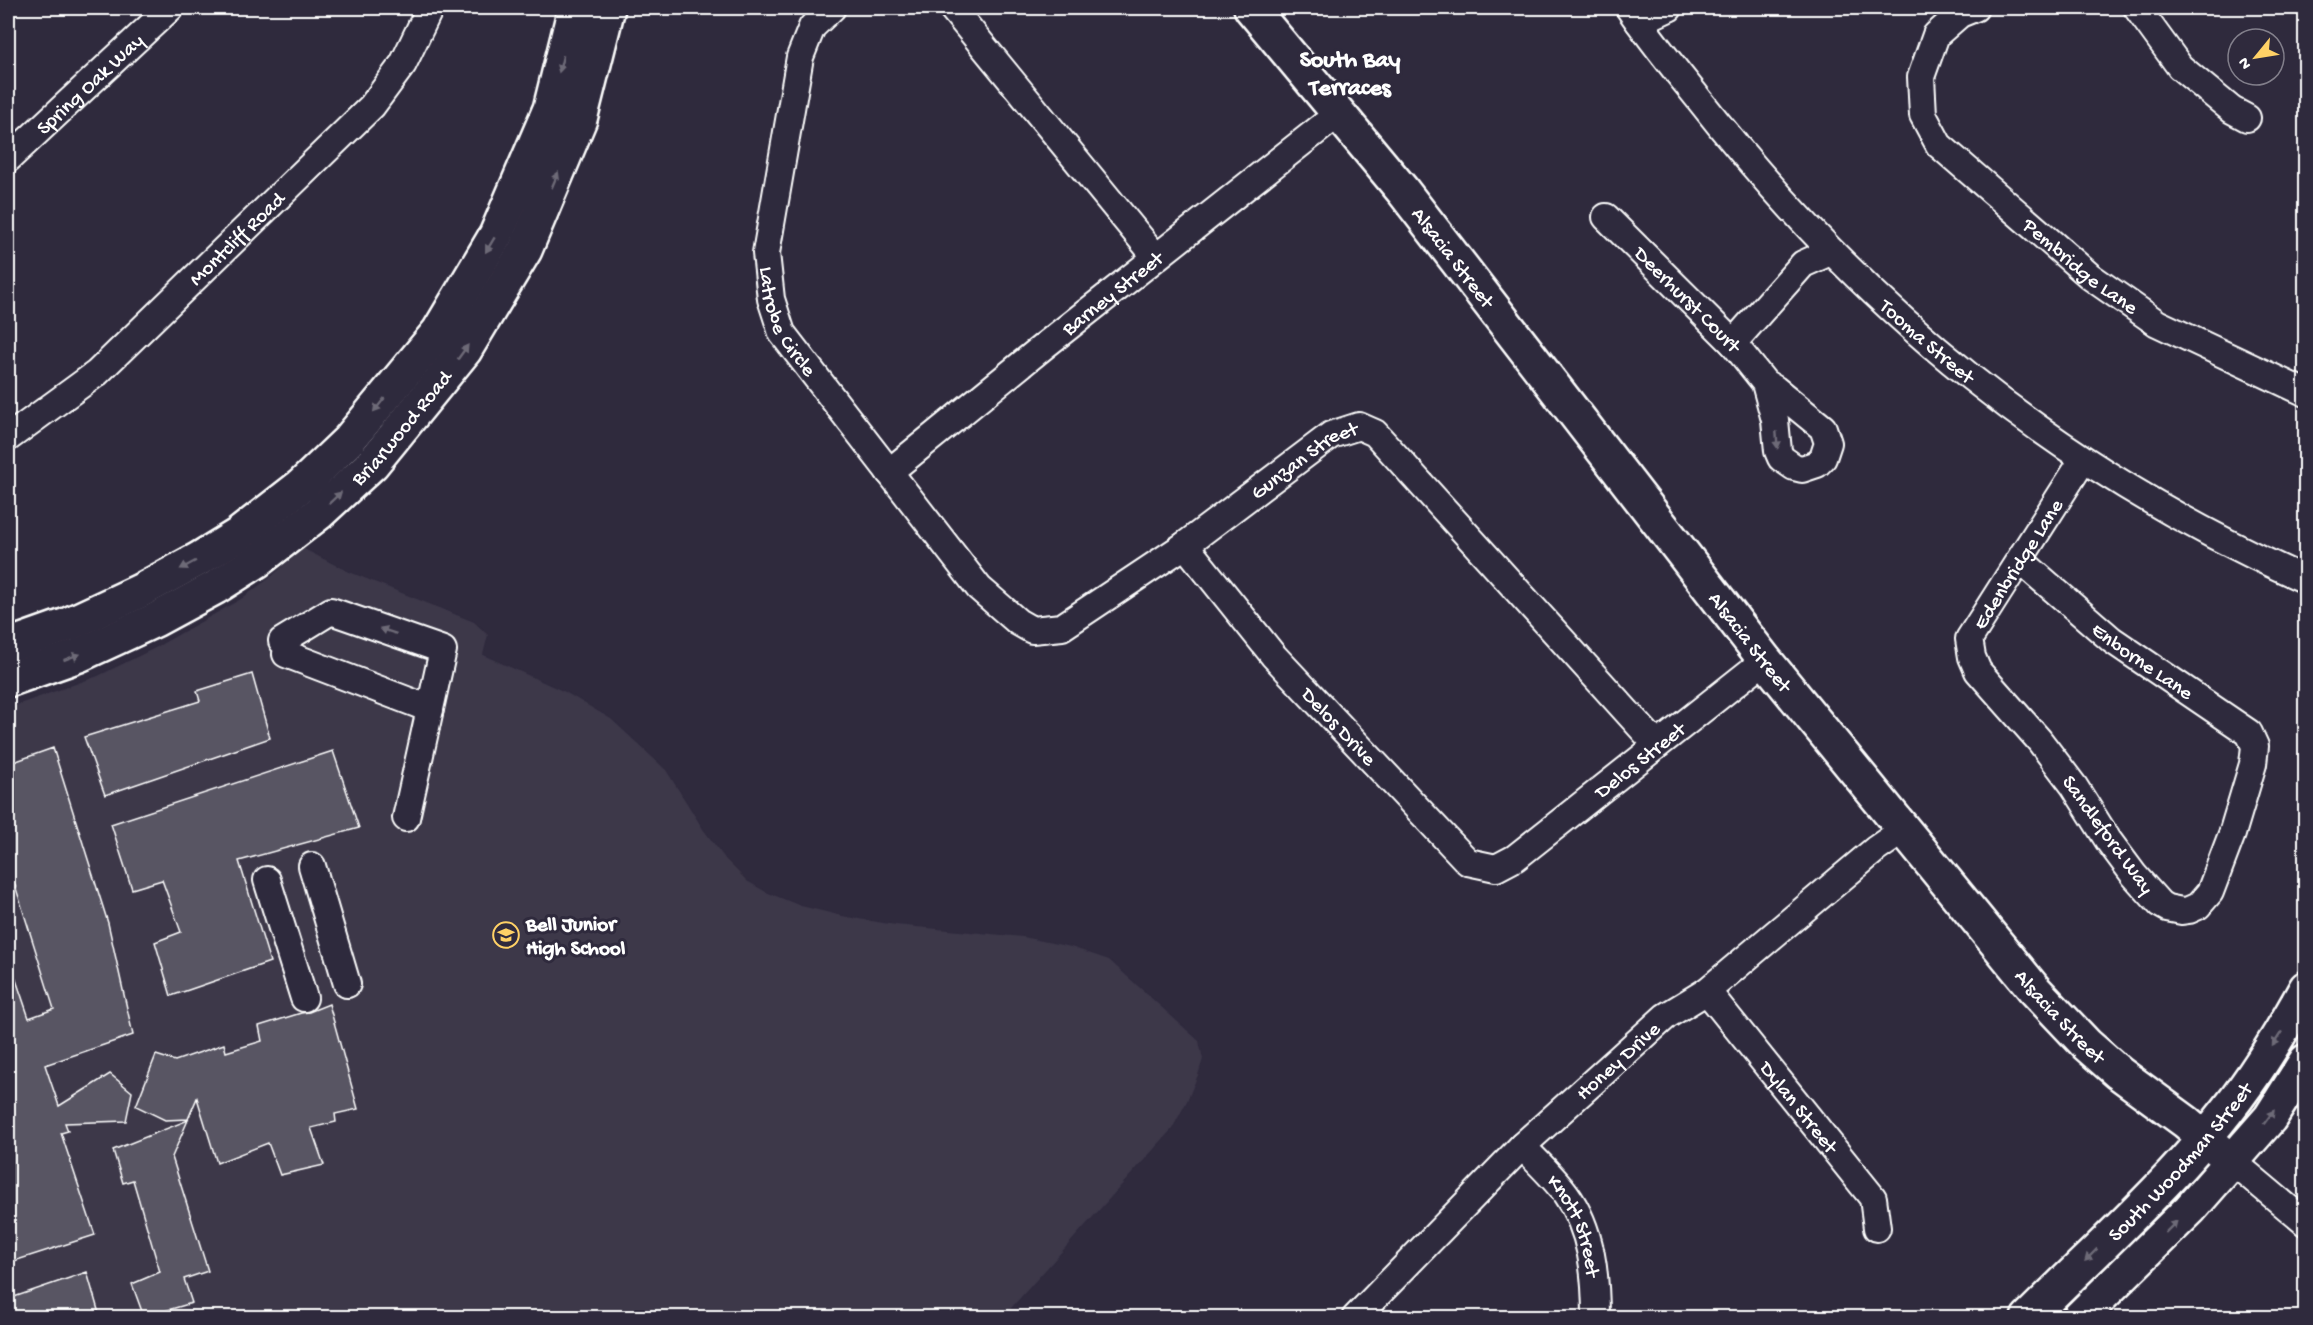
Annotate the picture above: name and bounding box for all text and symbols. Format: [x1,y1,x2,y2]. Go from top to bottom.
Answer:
north arrow [2226,27,2286,87]
street label: Spring Oak Way [33,30,150,142]
district label: South Bay Terraces [1300,47,1400,104]
text: N [2235,53,2257,72]
one-way arrow [555,55,565,74]
one-way arrow [550,171,560,189]
street label: Montcliff Road [185,187,293,293]
street label: Alsacia Street [1404,203,1499,316]
street label: Pembridge Lane [2015,214,2143,322]
one-way arrow [485,237,496,253]
street label: Deerhurst Court [1626,241,1746,361]
street label: Barney Street [1057,246,1171,344]
street label: Latrobe Circle [752,266,821,384]
street label: Tooma Street [1872,295,1980,393]
one-way arrow [457,344,469,360]
street label: Briarwood Road [347,365,460,493]
one-way arrow [372,397,385,413]
street label: Gunzan Street [1247,417,1364,507]
one-way arrow [1772,430,1782,449]
one-way arrow [327,491,342,505]
street label: Edenbridge Lane [1969,495,2071,635]
one-way arrow [179,560,196,570]
street label: Alsacia Street [1701,588,1797,701]
street label: Enborne Lane [2085,619,2198,708]
one-way arrow [379,625,397,635]
one-way arrow [63,652,81,662]
street label: Delos Drive [1293,682,1381,773]
street label: Delos Street [1590,717,1694,807]
street label: Sandleford Way [2055,772,2158,900]
place label: Bell Junior High School [525,914,626,963]
school or university icon: Bell Junior High School [491,920,521,950]
street label: Alsacia Street [2007,966,2111,1072]
street label: Honey Drive [1572,1017,1668,1107]
one-way arrow [2272,1031,2283,1047]
street label: Dylan Street [1751,1056,1843,1162]
street label: South Woodman Street [2104,1077,2261,1249]
one-way arrow [2263,1109,2275,1124]
street label: Knott Street [1540,1171,1603,1281]
one-way arrow [2164,1220,2178,1234]
one-way arrow [2084,1248,2098,1262]

